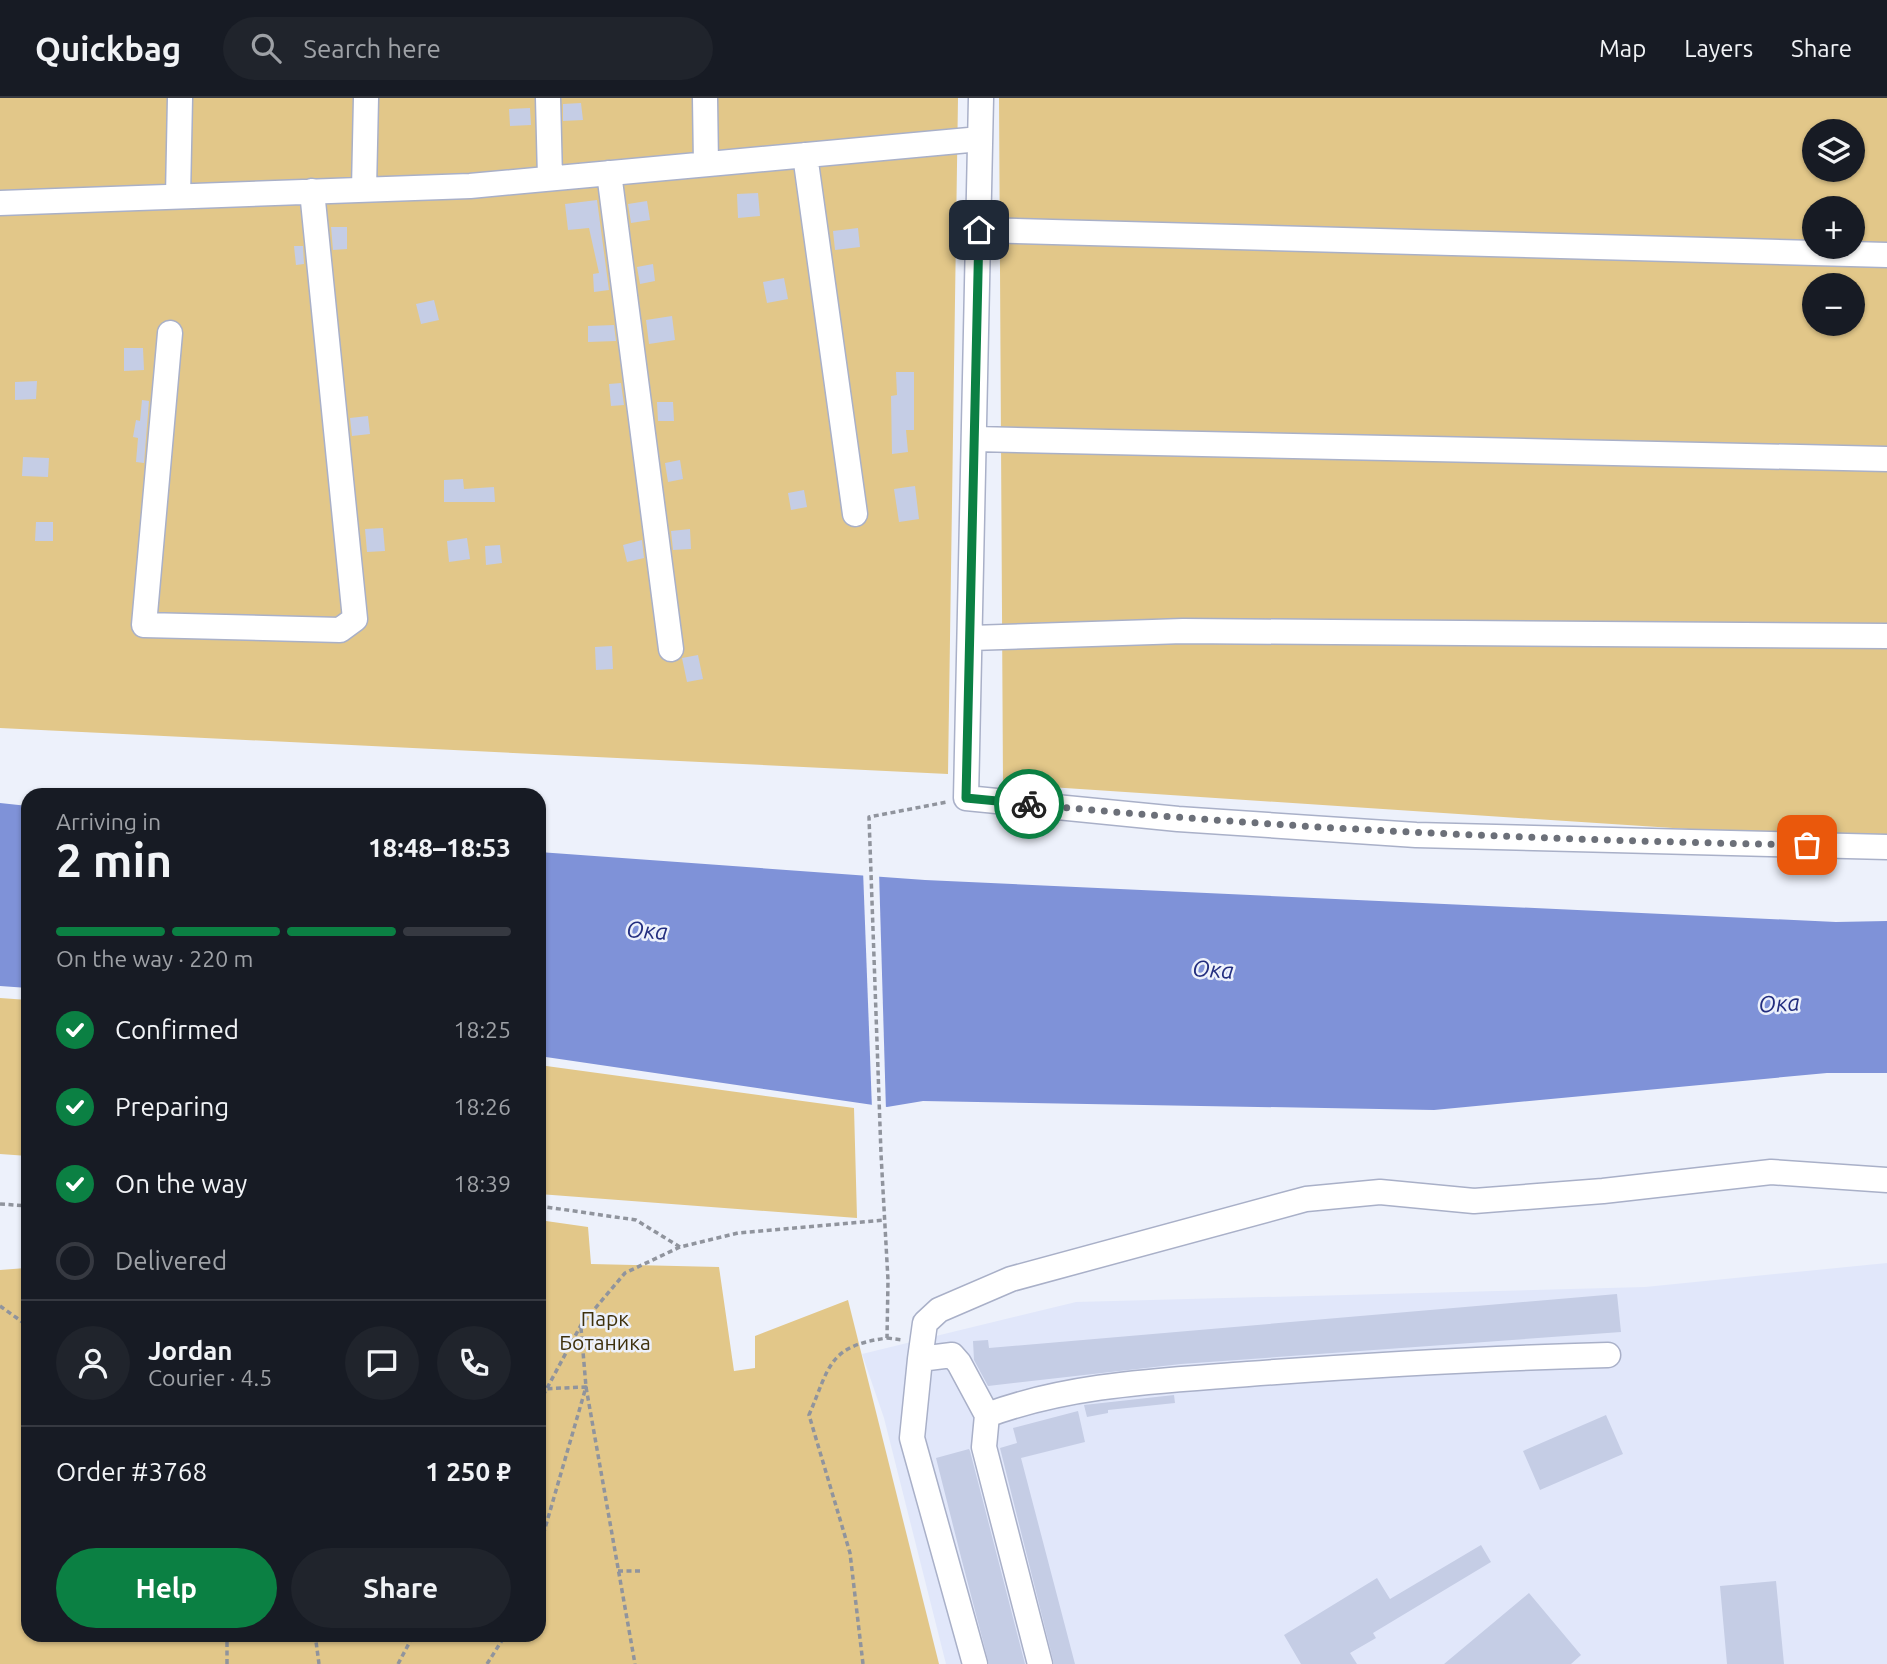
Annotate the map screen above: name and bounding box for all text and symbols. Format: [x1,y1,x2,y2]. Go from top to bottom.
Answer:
search box [223,17,713,80]
icon: search [247,29,285,67]
text: Quickbag [35,30,181,67]
text: Search here [303,34,441,63]
text: Map [1599,35,1646,62]
text: Layers [1684,35,1753,62]
text: Share [1791,35,1852,62]
map controls [1802,119,1865,336]
button: layers [1802,119,1865,182]
button: + [1802,196,1865,259]
pin [949,200,1009,260]
icon: home [960,211,998,249]
button: − [1802,273,1865,336]
courier [994,769,1064,839]
icon: bike [1010,785,1048,823]
text: Arriving in [56,809,161,834]
pin [1777,815,1837,875]
icon: bag [1788,826,1826,864]
text: 18:48–18:53 [368,833,511,862]
text: 2 min [56,834,172,886]
water label: Ока [626,916,668,944]
text: On the way · 220 m [56,946,253,971]
water label: Ока [1192,955,1234,983]
water label: Ока [1758,989,1800,1017]
icon: check [56,1011,94,1049]
text: Confirmed [115,1015,239,1044]
text: 18:25 [453,1017,511,1042]
icon: check [56,1088,94,1126]
text: Preparing [115,1092,229,1121]
text: 18:26 [453,1094,511,1119]
icon: check [56,1165,94,1203]
text: On the way [115,1169,247,1198]
text: 18:39 [453,1171,511,1196]
text: Delivered [115,1246,227,1275]
park label: Парк Ботаника [559,1306,651,1354]
button: person [56,1326,130,1400]
button: chat [345,1326,419,1400]
button: phone [437,1326,511,1400]
text: Jordan [148,1336,233,1365]
text: Courier · 4.5 [148,1365,272,1390]
text: Order #3768 [56,1457,207,1486]
text: 1 250 ₽ [425,1457,511,1486]
button: Help [56,1548,277,1628]
button: Share [291,1548,511,1628]

